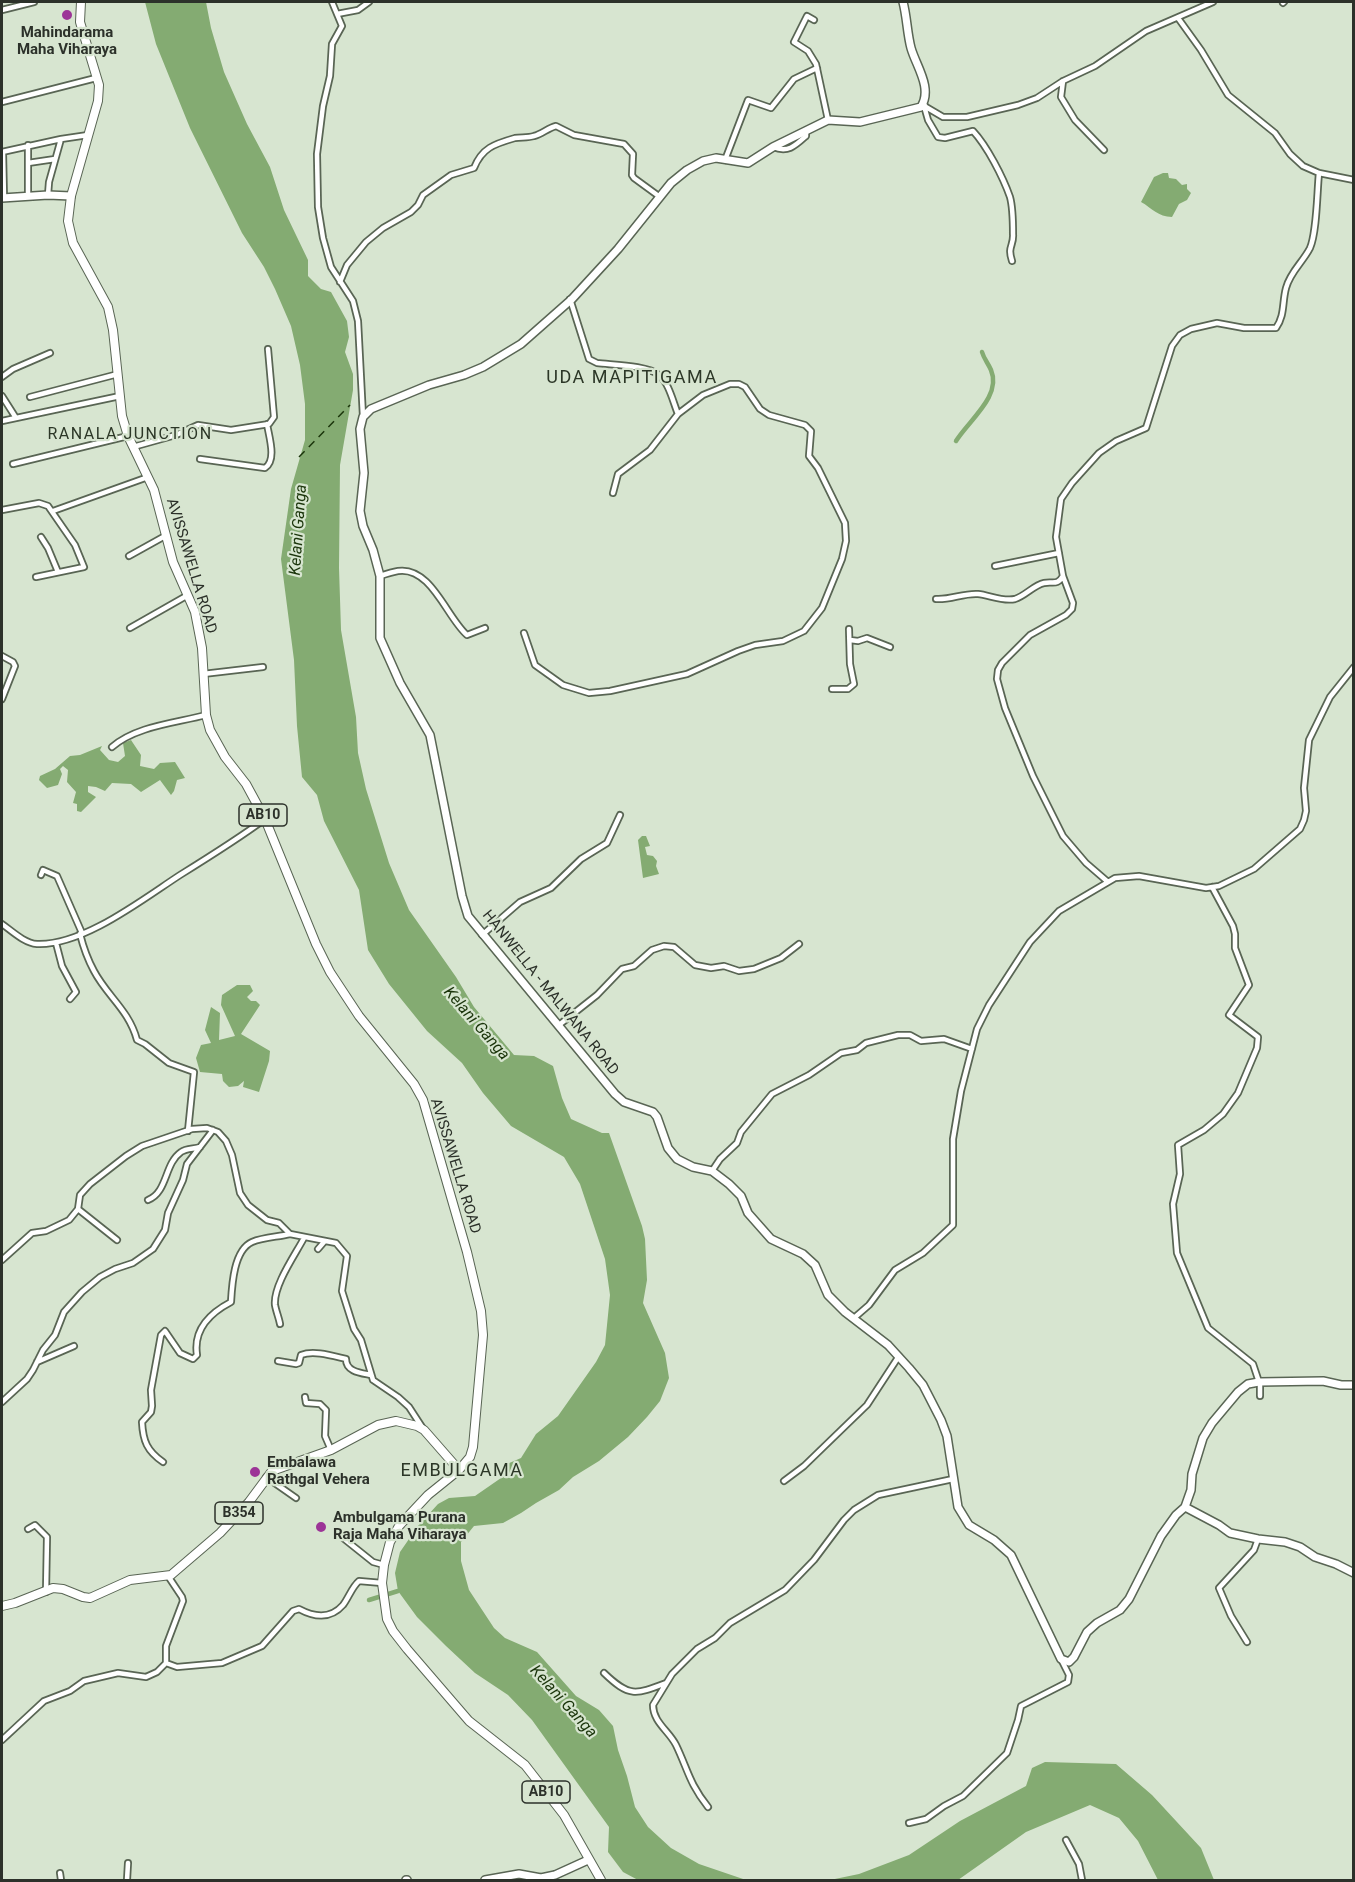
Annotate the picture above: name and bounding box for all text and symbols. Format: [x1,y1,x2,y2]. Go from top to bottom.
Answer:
marker: Mahindarama Maha Viharaya [60,8,74,22]
place label: Mahindarama Maha Viharaya [17,24,117,59]
district label: UDA MAPITIGAMA [546,367,718,389]
district label: RANALA JUNCTION [47,425,213,445]
water label: Kelani Ganga [286,484,312,576]
street label: AVISSAWELLA ROAD [162,496,220,636]
road number: AB10 [239,804,287,826]
street label: HANWELLA - MALWANA ROAD [478,907,622,1079]
water label: Kelani Ganga [439,983,513,1065]
street label: AVISSAWELLA ROAD [426,1096,484,1236]
place label: Embalawa Rathgal Vehera [267,1454,370,1489]
district label: EMBULGAMA [400,1460,524,1482]
marker: Embalawa Rathgal Vehera [248,1465,262,1479]
road number: B354 [215,1502,263,1524]
place label: Ambulgama Purana Raja Maha Viharaya [333,1509,466,1544]
marker: Ambulgama Purana Raja Maha Viharaya [314,1520,328,1534]
water label: Kelani Ganga [525,1662,601,1742]
road number: AB10 [522,1781,570,1803]

